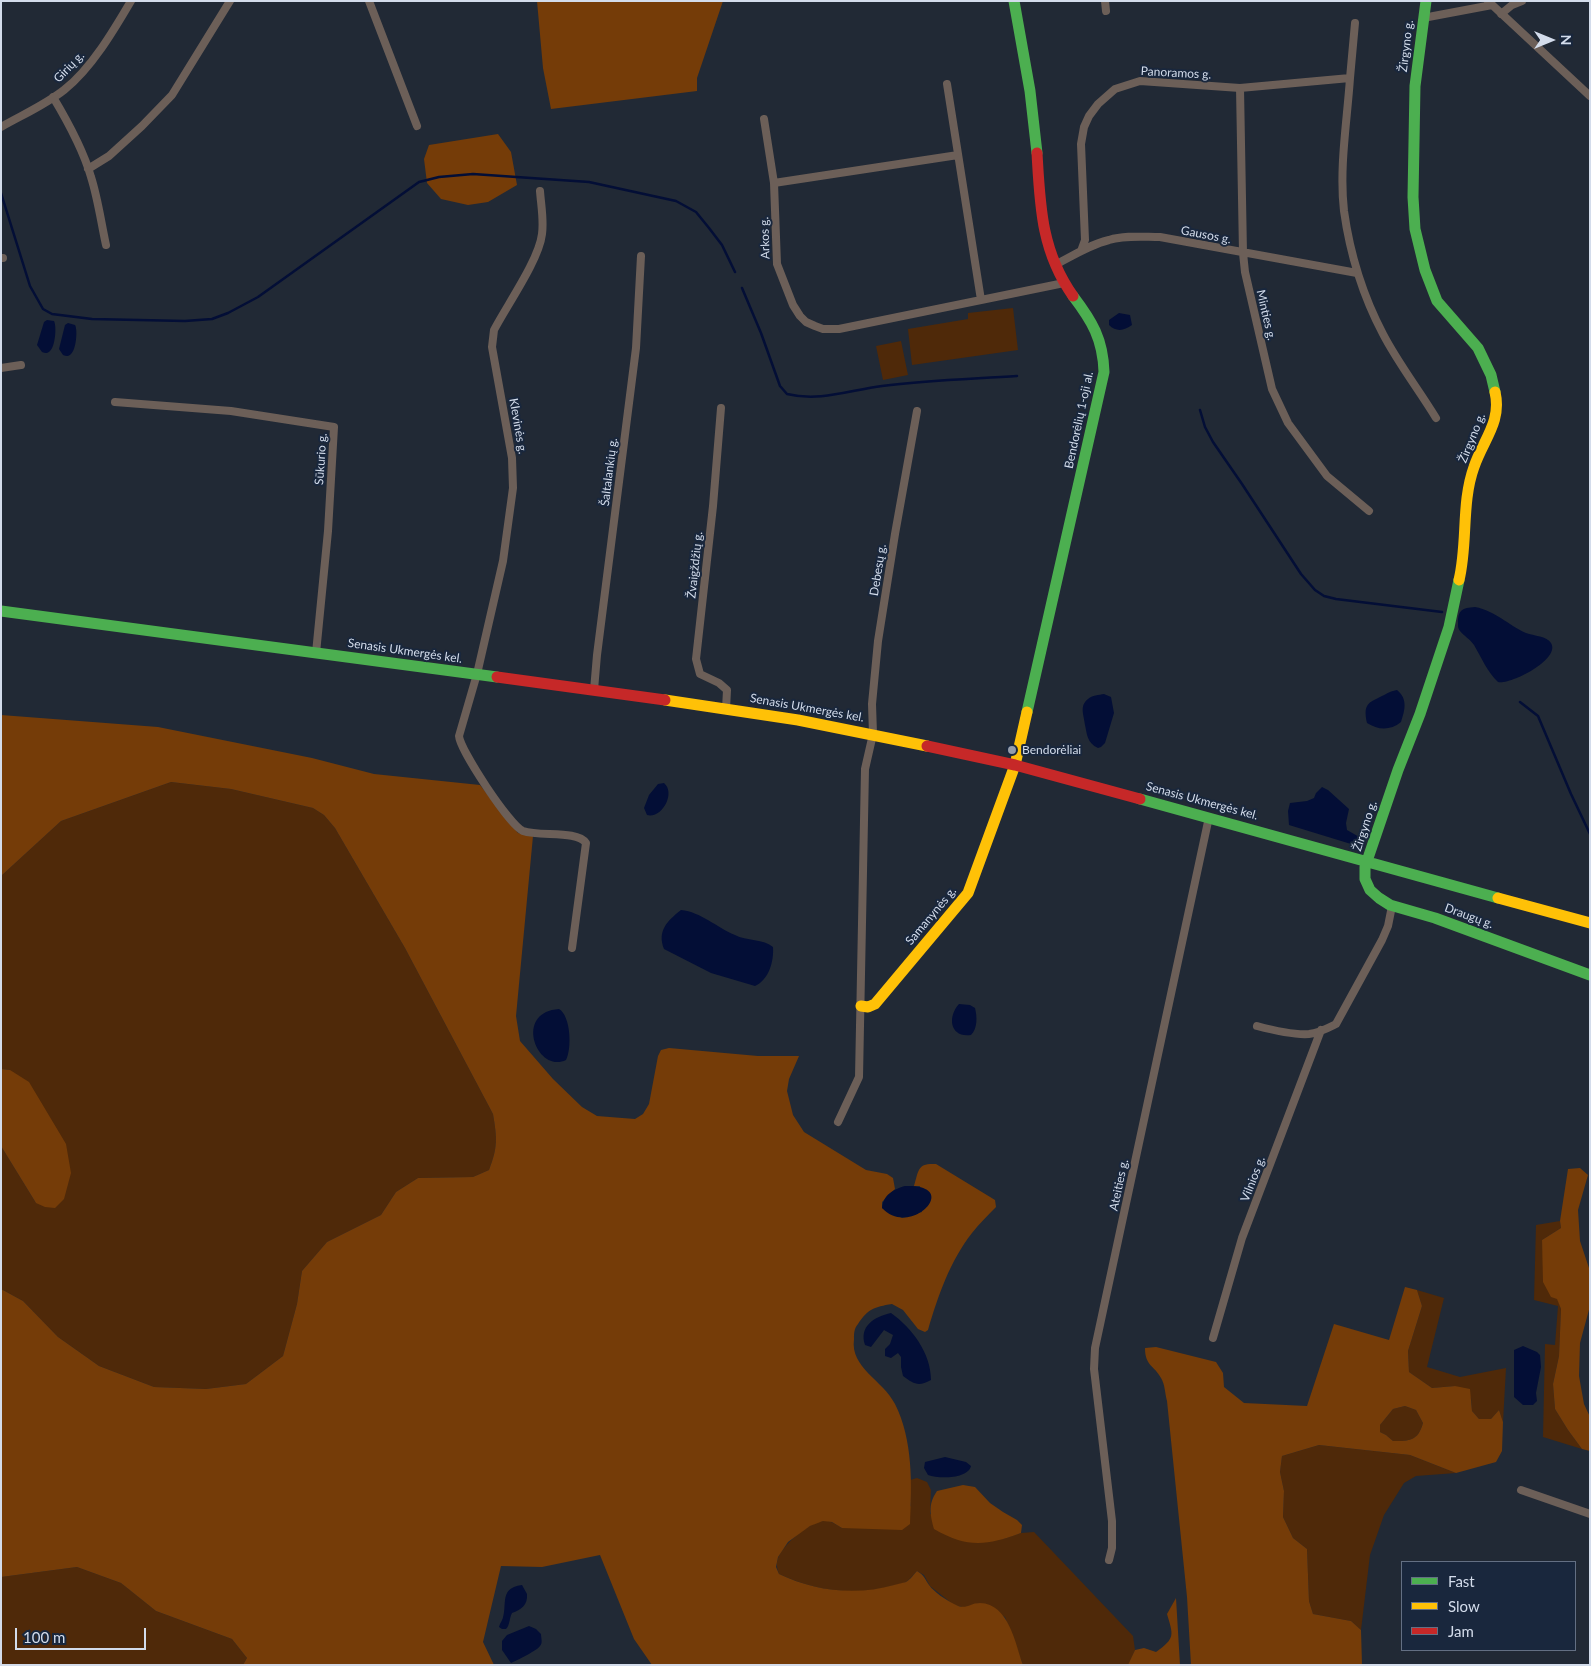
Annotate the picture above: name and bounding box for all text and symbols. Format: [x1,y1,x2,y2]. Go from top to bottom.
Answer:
north arrow [1526,15,1576,65]
street label: Žirgyno g. [1396,19,1416,73]
text: N [1558,35,1575,45]
street label: Girių g. [51,48,87,86]
street label: Panoramos g. [1140,64,1212,82]
street label: Arkos g. [757,217,773,259]
street label: Gausos g. [1180,223,1232,247]
street label: Minties g. [1253,288,1279,342]
street label: Bendorėlių 1-oji al. [1062,370,1096,470]
street label: Klevinės g. [506,397,530,455]
street label: Žirgyno g. [1456,411,1488,465]
street label: Sūkurio g. [312,433,330,485]
street label: Šaltalankių g. [598,437,620,507]
street label: Žvaigždžių g. [684,531,706,599]
street label: Debesų g. [867,543,889,597]
street label: Senasis Ukmergės kel. [347,636,463,666]
street label: Senasis Ukmergės kel. [749,691,865,725]
place label: Bendorėliai [1022,743,1081,757]
marker: Bendorėliai [1006,744,1018,756]
street label: Senasis Ukmergės kel. [1144,779,1260,823]
street label: Žirgyno g. [1350,799,1380,853]
street label: Samanynės g. [903,884,959,948]
street label: Draugų g. [1443,901,1495,931]
street label: Vilnios g. [1238,1154,1268,1204]
street label: Ateities g. [1107,1158,1131,1212]
legend [1401,1561,1576,1651]
text: Fast [1448,1572,1475,1590]
text: Slow [1448,1597,1480,1615]
scale bar [18,1618,149,1650]
text: Jam [1448,1622,1474,1640]
text: 100 m [23,1628,65,1646]

